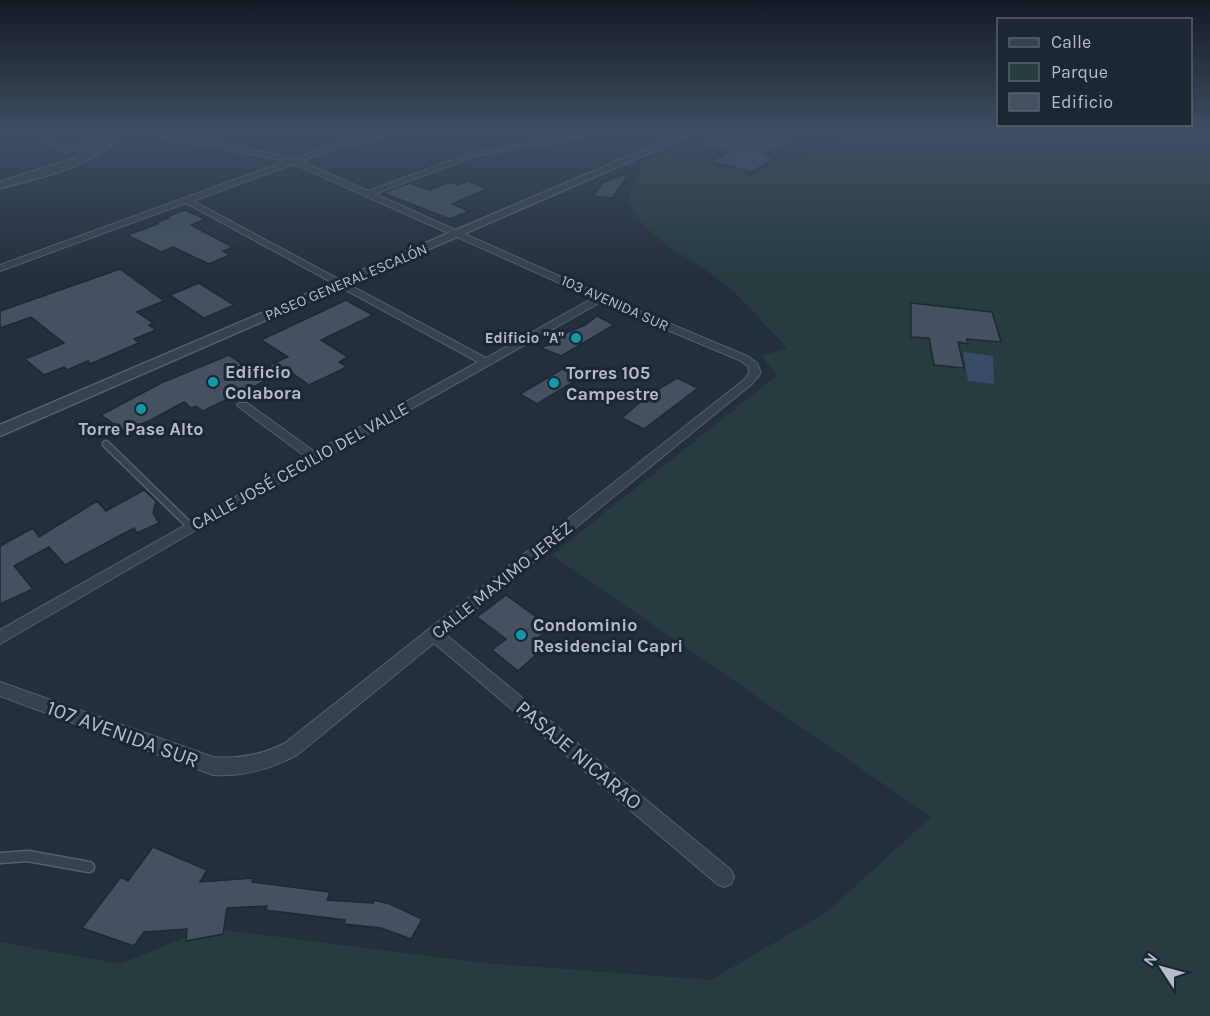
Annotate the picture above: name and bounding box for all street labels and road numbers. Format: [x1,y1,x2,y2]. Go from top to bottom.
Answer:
street label: PASEO GENERAL ESCALÓN [262,240,430,324]
street label: 103 AVENIDA SUR [558,271,672,335]
street label: CALLE JOSÉ CECILIO DEL VALLE [187,396,412,535]
street label: CALLE MAXIMO JERÉZ [426,516,577,644]
street label: 107 AVENIDA SUR [44,695,202,773]
street label: PASAJE NICARAO [511,695,647,815]

